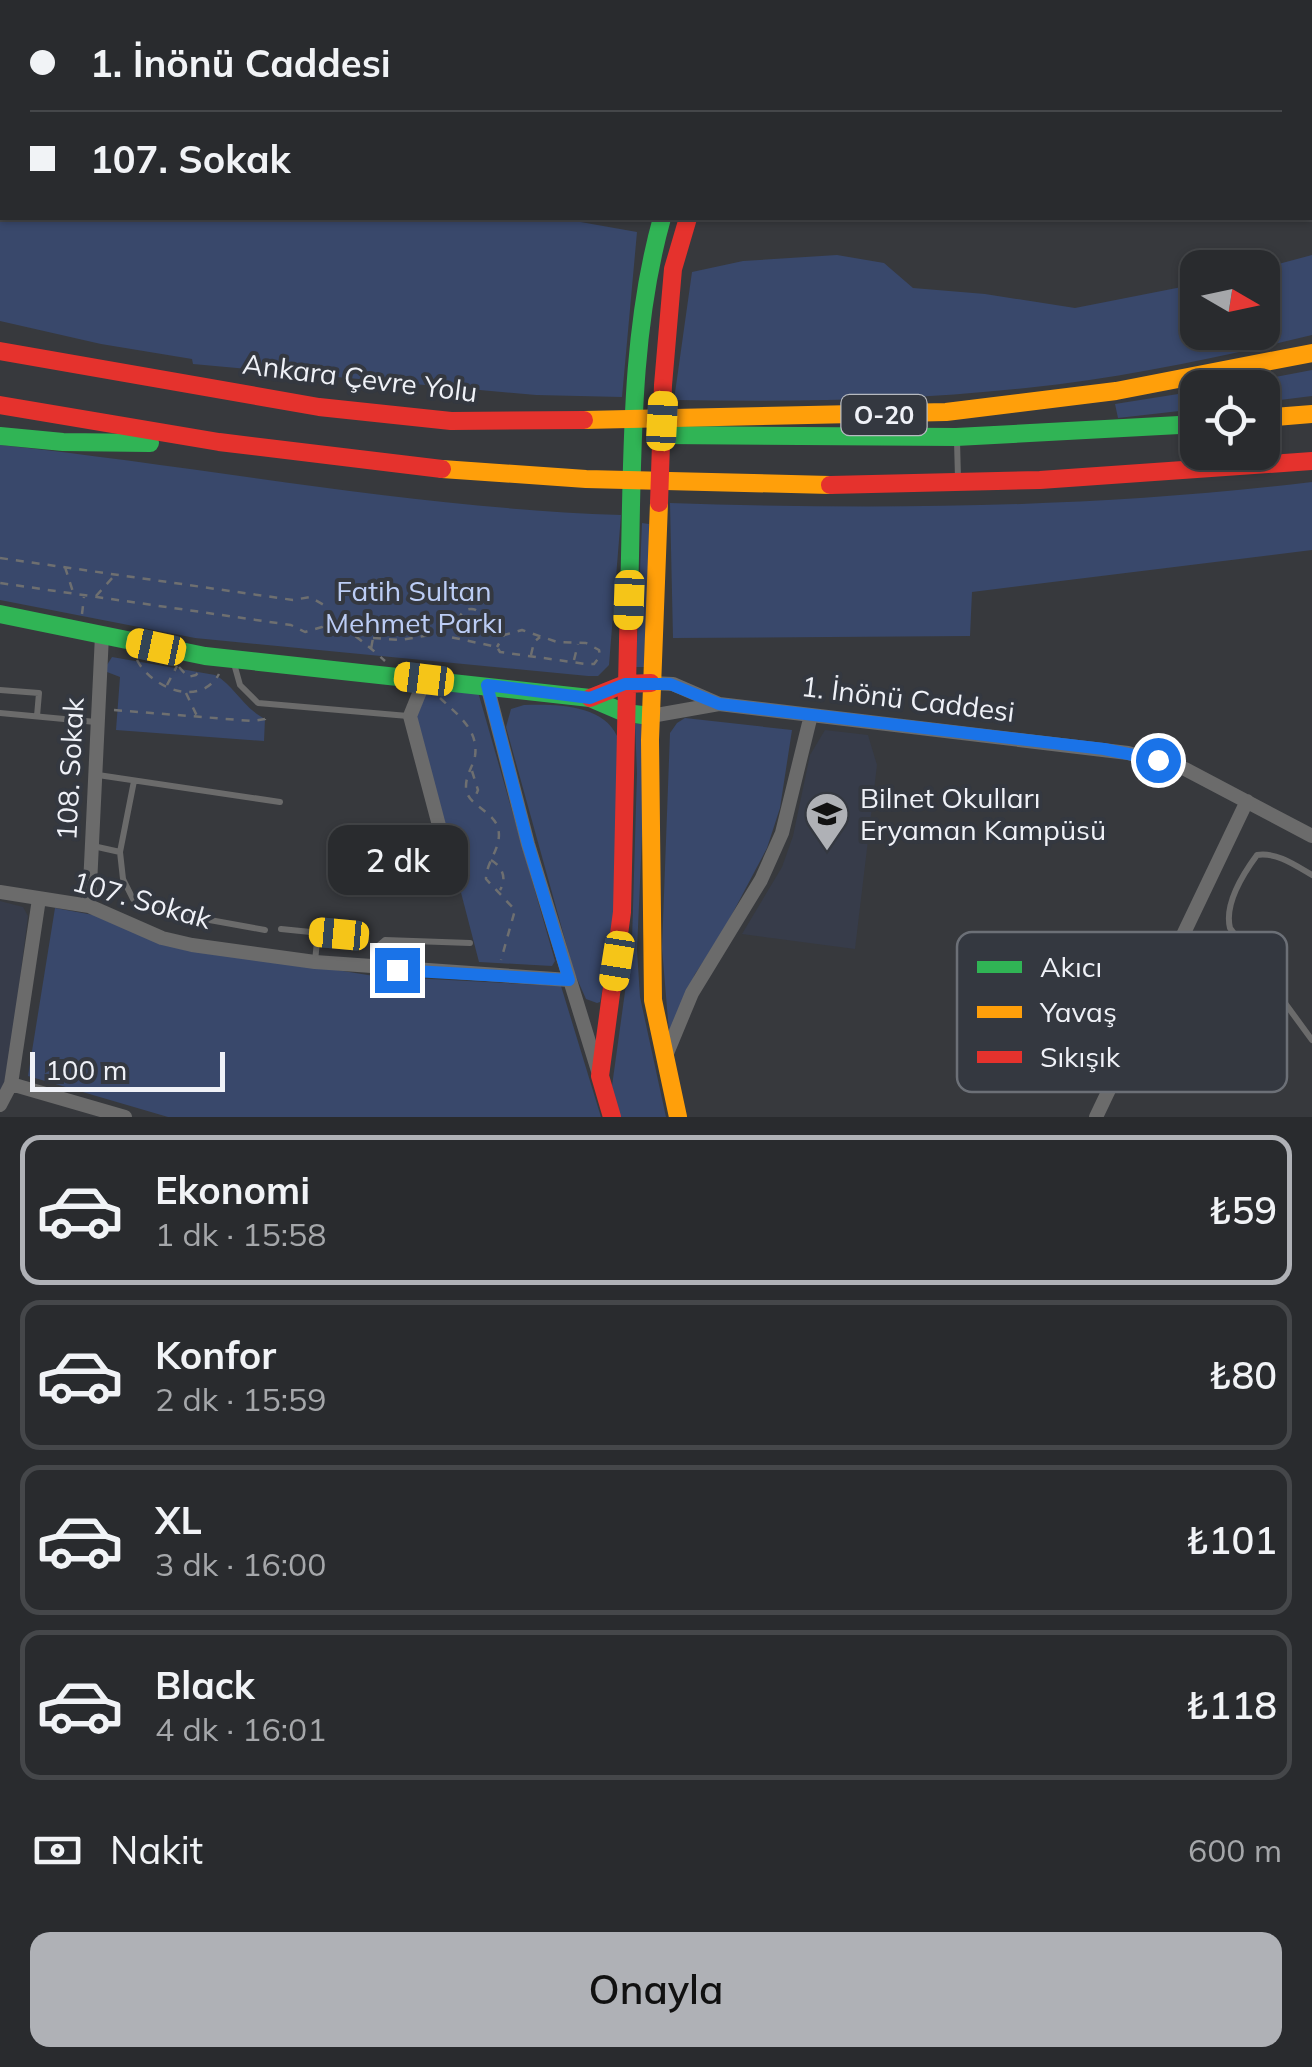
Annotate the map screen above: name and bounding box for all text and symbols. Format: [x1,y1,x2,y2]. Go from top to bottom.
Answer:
text: 1. İnönü Caddesi [90,39,391,87]
text: 107. Sokak [90,135,291,183]
north arrow [1180,250,1280,350]
map controls [1180,250,1280,470]
street label: Ankara Çevre Yolu [241,346,480,409]
button: locate [1180,370,1280,470]
car [645,390,679,452]
road number: O-20 [842,395,926,435]
car [613,569,645,631]
park label: Fatih Sultan Mehmet Parkı [325,573,503,640]
car [124,626,188,668]
car [392,660,456,698]
street label: 1. İnönü Caddesi [799,668,1017,729]
street label: 108. Sokak [48,696,91,841]
route start [1136,738,1181,783]
place label: Bilnet Okulları Eryaman Kampüsü [860,780,1106,847]
school or university icon: Bilnet Okulları Eryaman Kampüsü [804,791,850,852]
callout: 2 dk [327,825,467,895]
text: 2 dk [366,840,430,880]
street label: 107. Sokak [69,863,216,936]
car [308,916,370,952]
car [597,929,637,993]
legend [957,932,1287,1092]
route end [375,948,420,993]
text: Akıcı [1040,949,1102,984]
text: Yavaş [1039,994,1117,1029]
text: Sıkışık [1040,1039,1121,1074]
scale bar [30,1047,225,1092]
text: 100 m [45,1052,127,1087]
icon: car [35,1165,125,1255]
text: Ekonomi [155,1166,310,1214]
text: ₺59 [1209,1186,1277,1234]
text: 1 dk · 15:58 [155,1214,326,1254]
icon: car [35,1330,125,1420]
text: Konfor [155,1331,276,1379]
text: ₺80 [1209,1351,1277,1399]
text: 2 dk · 15:59 [155,1379,326,1419]
icon: car [35,1495,125,1585]
text: XL [155,1496,202,1544]
text: ₺101 [1186,1516,1277,1564]
text: 3 dk · 16:00 [155,1544,326,1584]
icon: car [35,1660,125,1750]
text: Black [155,1661,255,1709]
text: ₺118 [1186,1681,1277,1729]
text: 4 dk · 16:01 [155,1709,326,1749]
icon: cash [30,1823,85,1878]
text: Nakit [110,1826,203,1874]
text: 600 m [1188,1830,1282,1870]
button: Onayla [30,1932,1282,2047]

